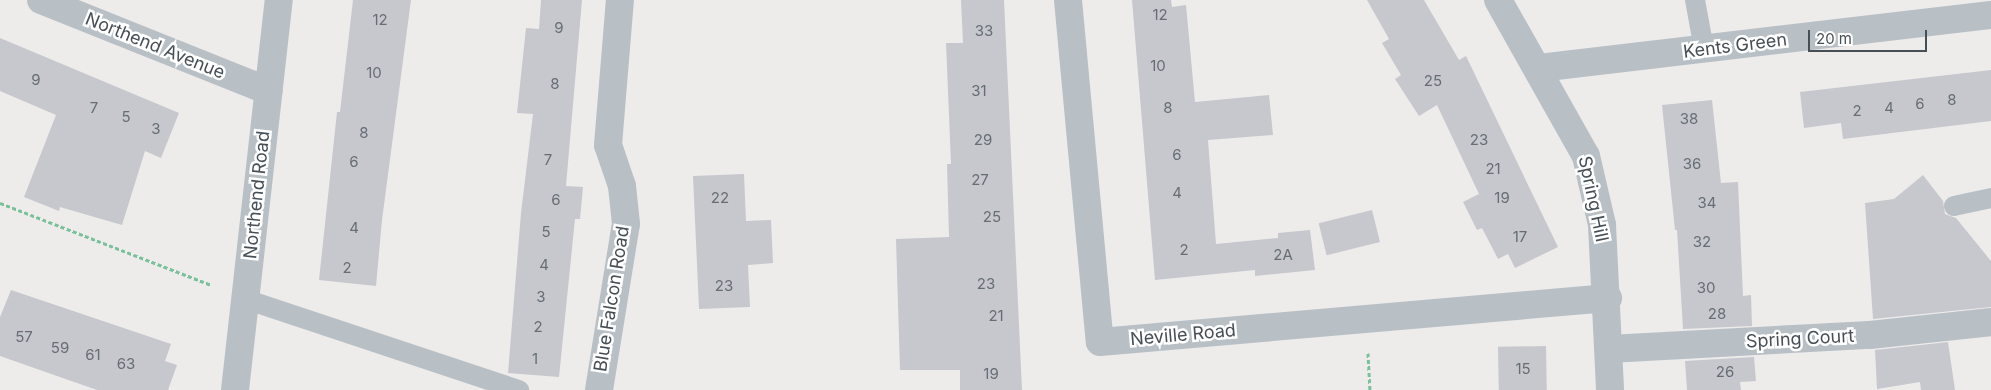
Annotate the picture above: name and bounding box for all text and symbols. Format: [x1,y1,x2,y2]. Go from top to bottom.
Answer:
house number: 12 [1152,6,1168,24]
street label: Northend Avenue [82,8,228,84]
house number: 12 [372,11,388,29]
house number: 9 [554,19,564,37]
scale bar [1811,20,1930,52]
house number: 33 [975,22,993,40]
street label: Kents Green [1682,29,1788,63]
text: 20 m [1816,29,1852,48]
house number: 10 [1150,57,1166,75]
house number: 10 [366,64,382,82]
house number: 9 [31,71,41,89]
house number: 25 [1424,72,1442,90]
house number: 8 [550,75,560,93]
house number: 31 [971,82,987,100]
house number: 8 [1947,91,1957,109]
house number: 6 [1915,95,1925,113]
house number: 7 [90,99,98,117]
house number: 8 [1163,99,1173,117]
house number: 4 [1884,99,1894,117]
house number: 2 [1852,102,1862,120]
house number: 5 [121,108,131,126]
house number: 38 [1680,110,1698,128]
house number: 3 [151,120,161,138]
house number: 8 [359,124,369,142]
street label: Northend Road [240,130,274,260]
house number: 29 [974,131,992,149]
house number: 23 [1470,131,1488,149]
house number: 6 [1172,146,1182,164]
house number: 7 [544,151,552,169]
house number: 6 [349,153,359,171]
street label: Spring Hill [1573,154,1613,244]
house number: 36 [1683,155,1701,173]
house number: 21 [1485,160,1501,178]
house number: 27 [971,171,989,189]
house number: 4 [1172,184,1182,202]
house number: 22 [711,189,729,207]
house number: 19 [1494,189,1510,207]
house number: 6 [551,191,561,209]
house number: 34 [1698,194,1716,212]
house number: 25 [983,208,1001,226]
house number: 4 [349,219,359,237]
house number: 5 [541,223,551,241]
street label: Blue Falcon Road [590,225,634,373]
house number: 17 [1513,228,1527,246]
house number: 32 [1693,233,1711,251]
house number: 2 [1179,241,1189,259]
house number: 2A [1273,246,1293,264]
house number: 4 [539,256,549,274]
house number: 2 [342,259,352,277]
house number: 23 [977,275,995,293]
house number: 23 [715,277,733,295]
house number: 30 [1697,279,1715,297]
house number: 3 [536,288,546,306]
house number: 28 [1708,305,1726,323]
house number: 21 [988,307,1004,325]
house number: 2 [533,318,543,336]
street label: Neville Road [1129,320,1237,350]
street label: Spring Court [1745,325,1855,353]
house number: 57 [15,328,33,346]
house number: 59 [51,339,69,357]
house number: 61 [85,346,101,364]
house number: 1 [532,350,538,368]
house number: 63 [117,355,135,373]
house number: 15 [1515,360,1531,378]
house number: 26 [1716,363,1734,381]
house number: 19 [983,365,999,383]

